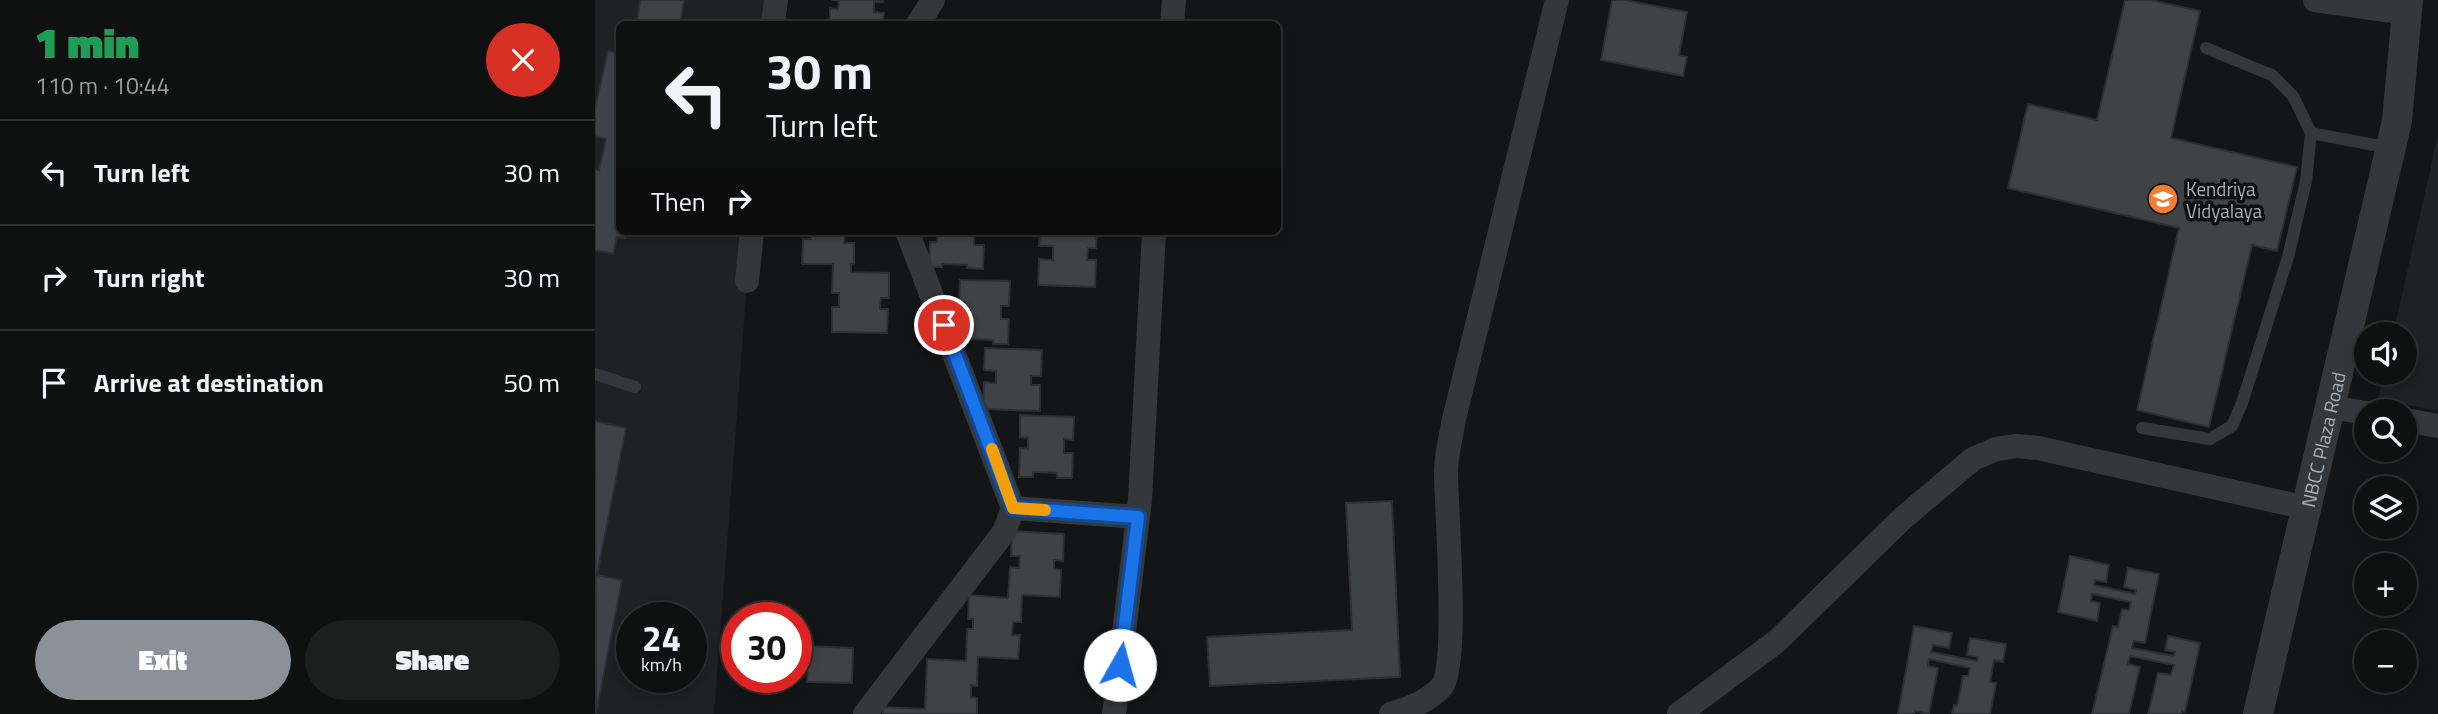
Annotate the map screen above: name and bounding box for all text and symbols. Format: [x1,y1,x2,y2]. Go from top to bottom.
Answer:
text: 1 min [35,10,139,74]
button: close [486,23,560,97]
text: 30 m [766,33,873,108]
icon: left [651,49,742,140]
text: 110 m · 10:44 [35,68,170,103]
text: Turn left [766,101,878,149]
text: Turn left [94,153,189,192]
text: 30 m [503,153,560,192]
icon: left [35,154,73,192]
place label: Kendriya Vidyalaya [2186,174,2263,225]
text: Then [651,182,706,221]
icon: right [720,182,758,220]
school or university icon: Kendriya Vidyalaya [2146,182,2180,216]
text: Turn right [94,258,205,297]
text: 30 m [503,258,560,297]
icon: right [35,259,73,297]
pin [914,295,974,355]
icon: arrive [925,306,963,344]
map controls [2354,322,2417,693]
button: sound [2354,322,2417,385]
text: Arrive at destination [94,363,324,402]
text: 50 m [503,363,560,402]
icon: arrive [35,364,73,402]
street label: NBCC Plaza Road [2292,369,2352,510]
button: search [2354,399,2417,462]
button: layers [2354,476,2417,539]
button: + [2354,553,2417,616]
speed limit sign: 30 [721,602,812,693]
text: 24 [642,611,681,665]
button: Exit [35,620,291,700]
button: Share [305,620,560,700]
position arrow [1083,628,1157,702]
button: − [2354,630,2417,693]
text: km/h [641,651,682,678]

